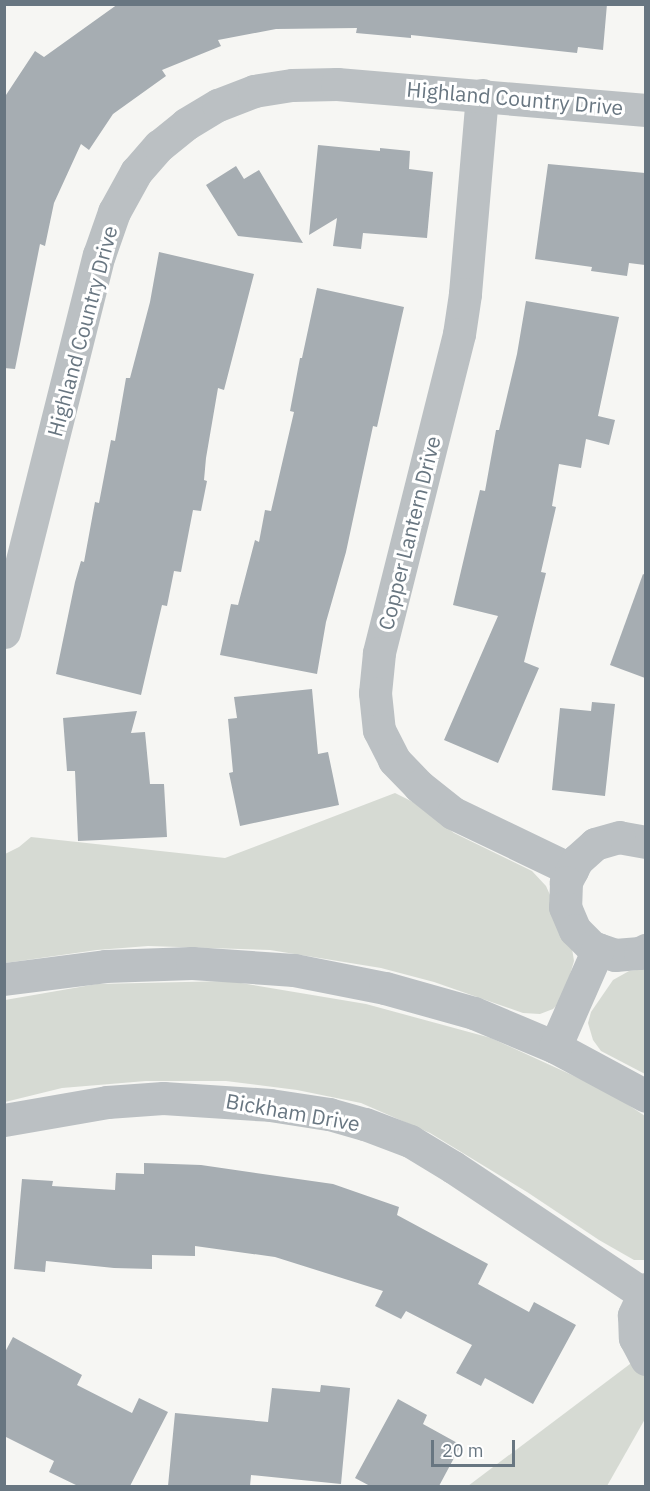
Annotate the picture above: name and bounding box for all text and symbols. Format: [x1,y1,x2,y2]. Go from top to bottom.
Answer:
street label: Highland Country Drive [406,76,624,120]
street label: Highland Country Drive [42,223,122,439]
street label: Copper Lantern Drive [373,433,445,633]
street label: Bickham Drive [224,1088,362,1136]
scale bar [434,1428,518,1466]
text: 20 m [442,1439,484,1462]

